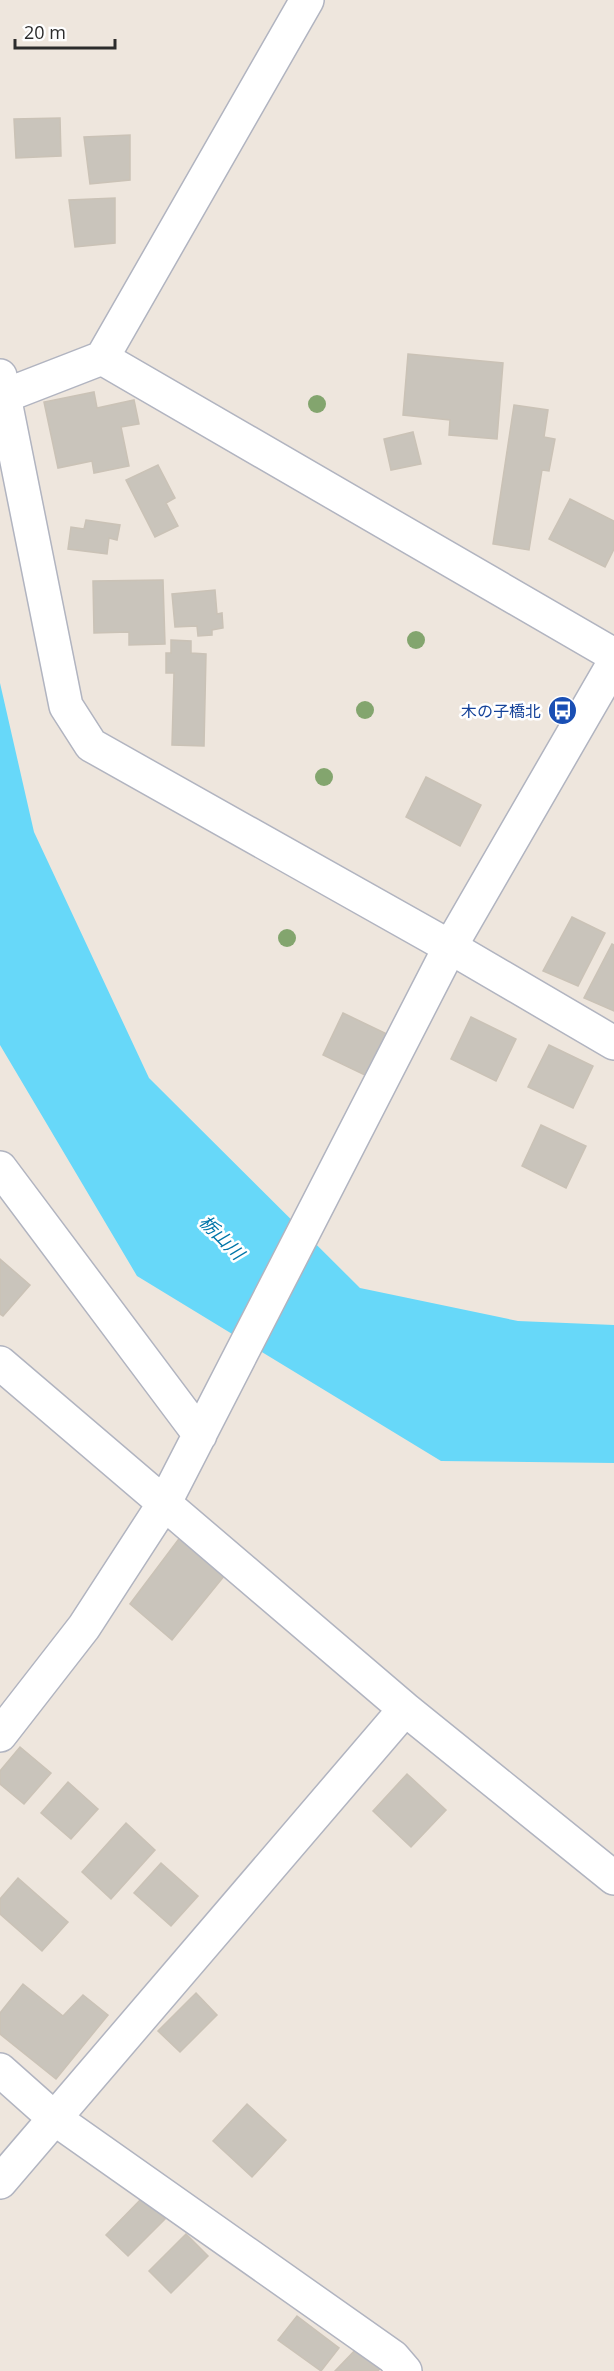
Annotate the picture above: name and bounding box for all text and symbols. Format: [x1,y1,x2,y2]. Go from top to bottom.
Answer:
scale bar [15,12,116,50]
text: 20 m [24,20,66,44]
bus stop icon: 木の子橋北 [546,695,578,727]
place label: 木の子橋北 [461,700,541,722]
water label: 栃山川 [194,1209,251,1266]

